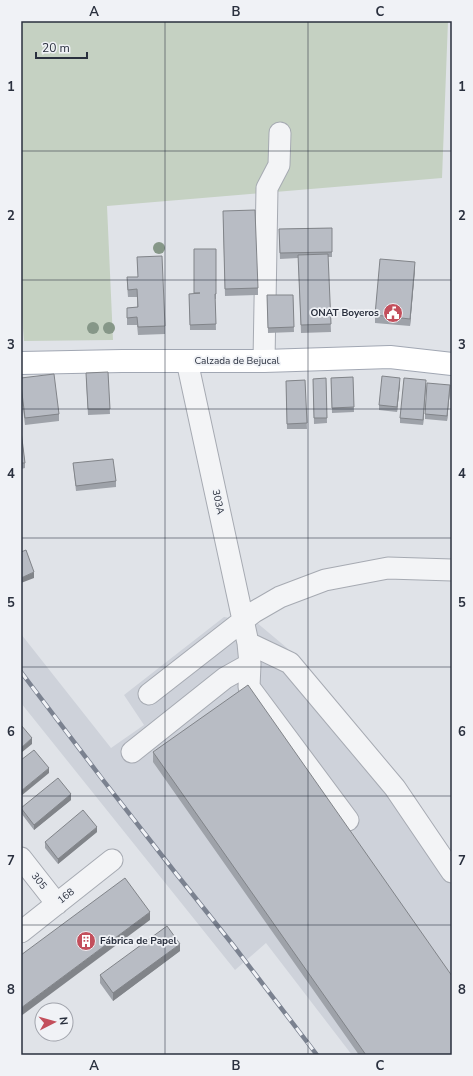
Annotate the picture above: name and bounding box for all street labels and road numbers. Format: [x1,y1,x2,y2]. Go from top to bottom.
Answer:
street label: Calzada de Bejucal [194,354,280,368]
street label: 303A [209,488,228,517]
street label: 305 [28,870,50,892]
street label: 168 [55,885,77,907]

